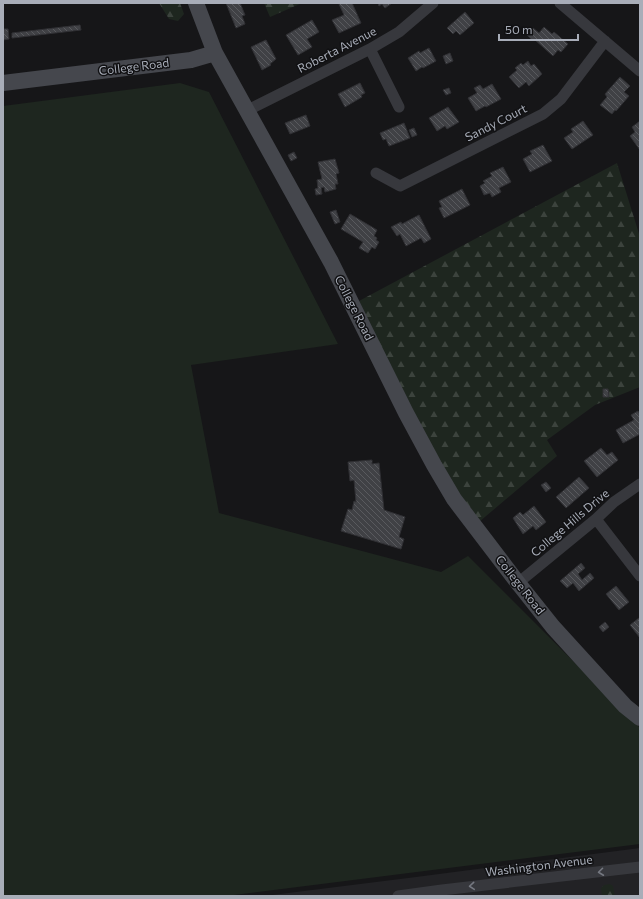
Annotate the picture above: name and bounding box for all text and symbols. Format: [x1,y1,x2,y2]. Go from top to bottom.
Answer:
scale bar [499,16,578,42]
text: 50 m [505,22,533,36]
street label: Roberta Avenue [295,23,378,75]
street label: College Road [98,55,170,77]
street label: Sandy Court [462,101,529,144]
street label: College Road [333,273,377,342]
street label: College Hills Drive [527,485,611,559]
street label: College Road [493,552,548,617]
street label: Washington Avenue [484,851,593,879]
one-way arrow [598,867,604,876]
one-way arrow [469,882,475,891]

